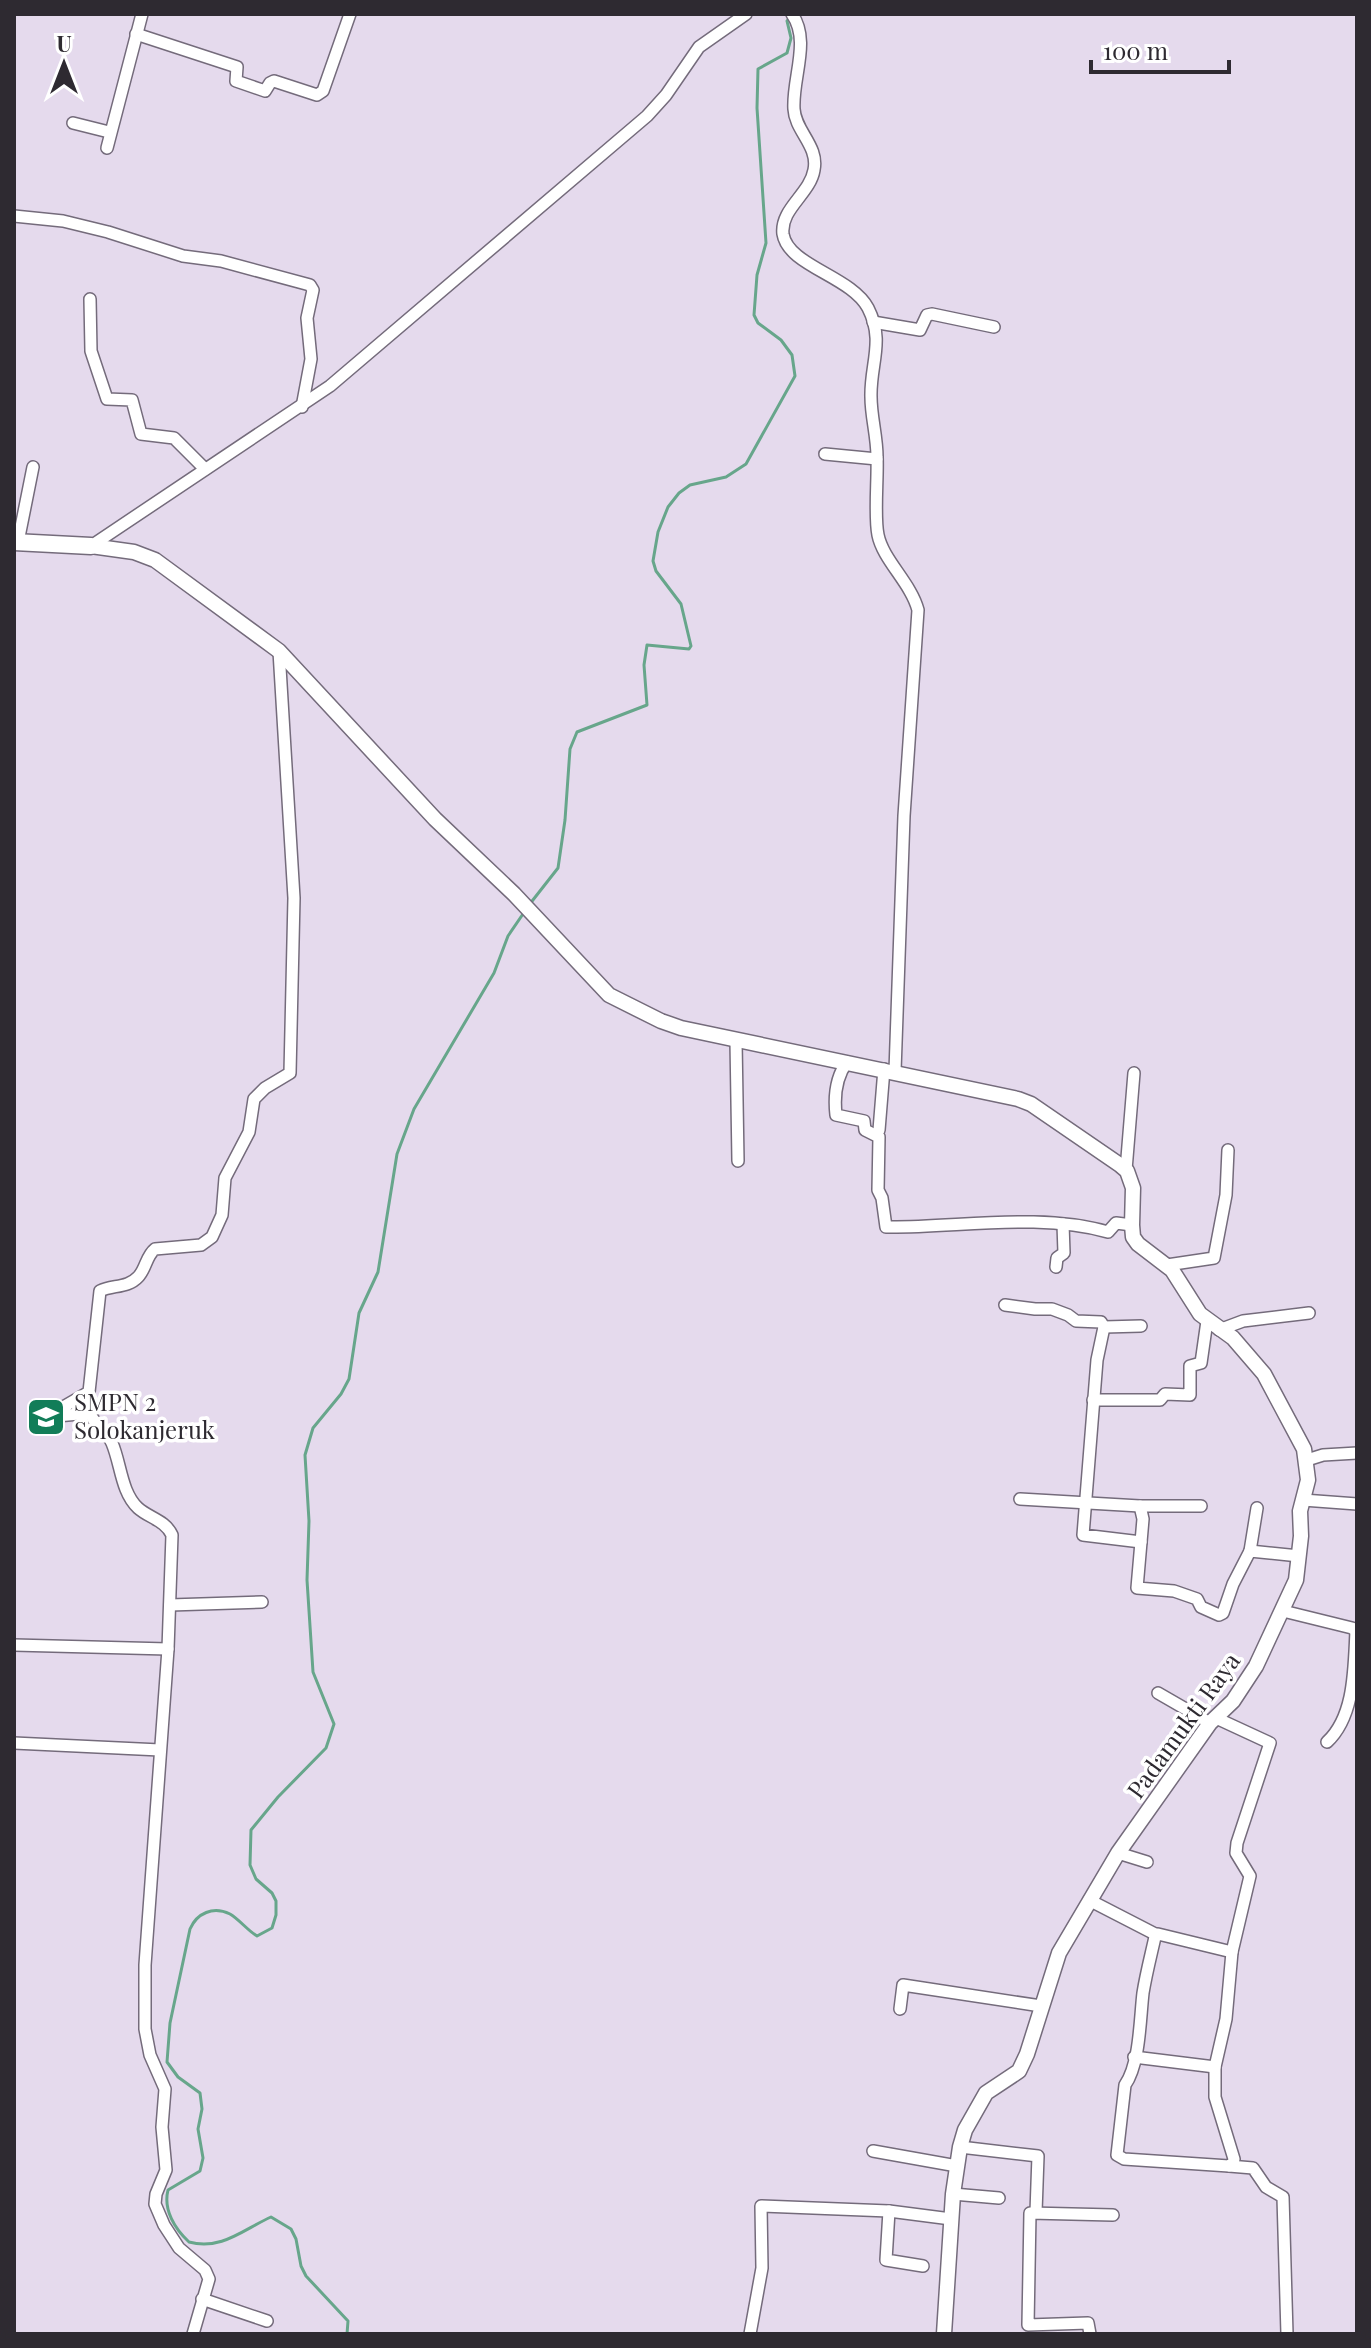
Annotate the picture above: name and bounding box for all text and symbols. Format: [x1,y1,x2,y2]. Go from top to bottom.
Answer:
north arrow [24,24,104,104]
scale bar [1091,24,1229,74]
text: U [56,28,72,58]
text: 100 m [1103,34,1168,66]
place label: SMPN 2 Solokanjeruk [74,1385,216,1445]
school or university icon: SMPN 2 Solokanjeruk [25,1396,67,1438]
street label: Padamukti Raya [1119,1645,1246,1804]

